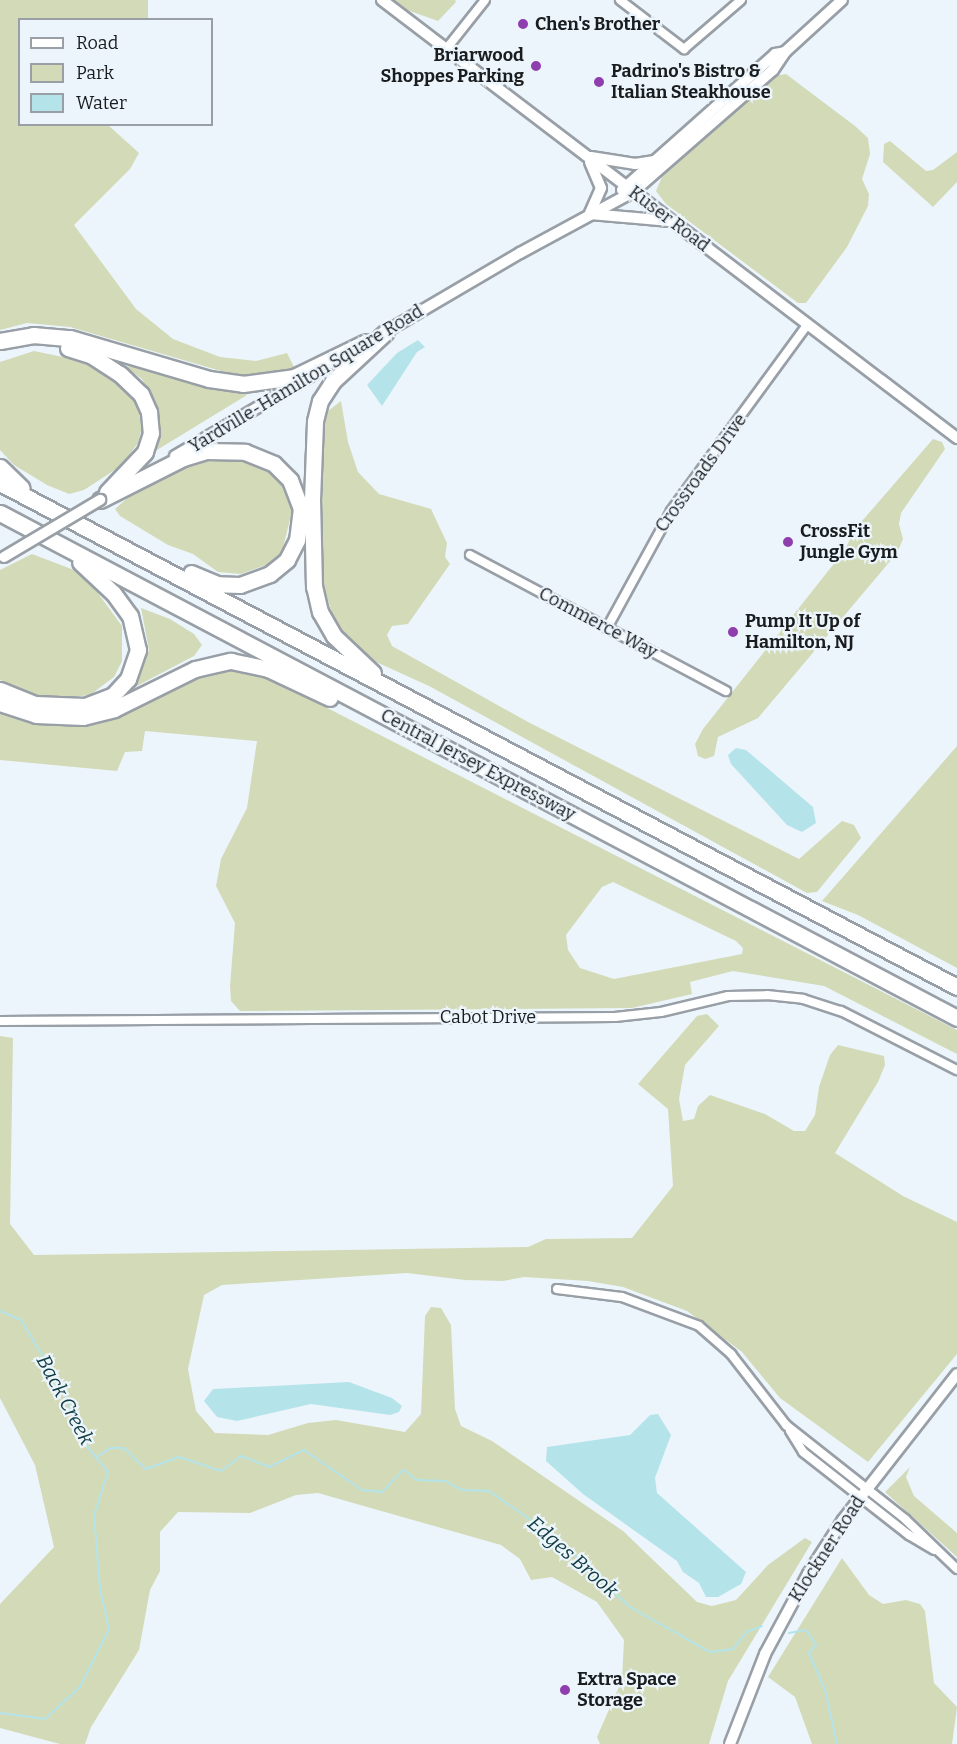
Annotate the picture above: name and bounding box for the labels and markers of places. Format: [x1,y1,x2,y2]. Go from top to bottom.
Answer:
place label: Chen's Brother [535,13,660,35]
marker: Chen's Brother [516,17,530,31]
place label: Briarwood Shoppes Parking [381,45,524,88]
marker: Briarwood Shoppes Parking [529,59,543,73]
place label: Padrino's Bistro & Italian Steakhouse [611,61,771,104]
marker: Padrino's Bistro & Italian Steakhouse [592,75,606,89]
place label: CrossFit Jungle Gym [800,521,898,564]
marker: CrossFit Jungle Gym [781,535,795,549]
place label: Pump It Up of Hamilton, NJ [745,611,860,654]
marker: Pump It Up of Hamilton, NJ [726,625,740,639]
place label: Extra Space Storage [577,1669,676,1712]
marker: Extra Space Storage [558,1683,572,1697]

